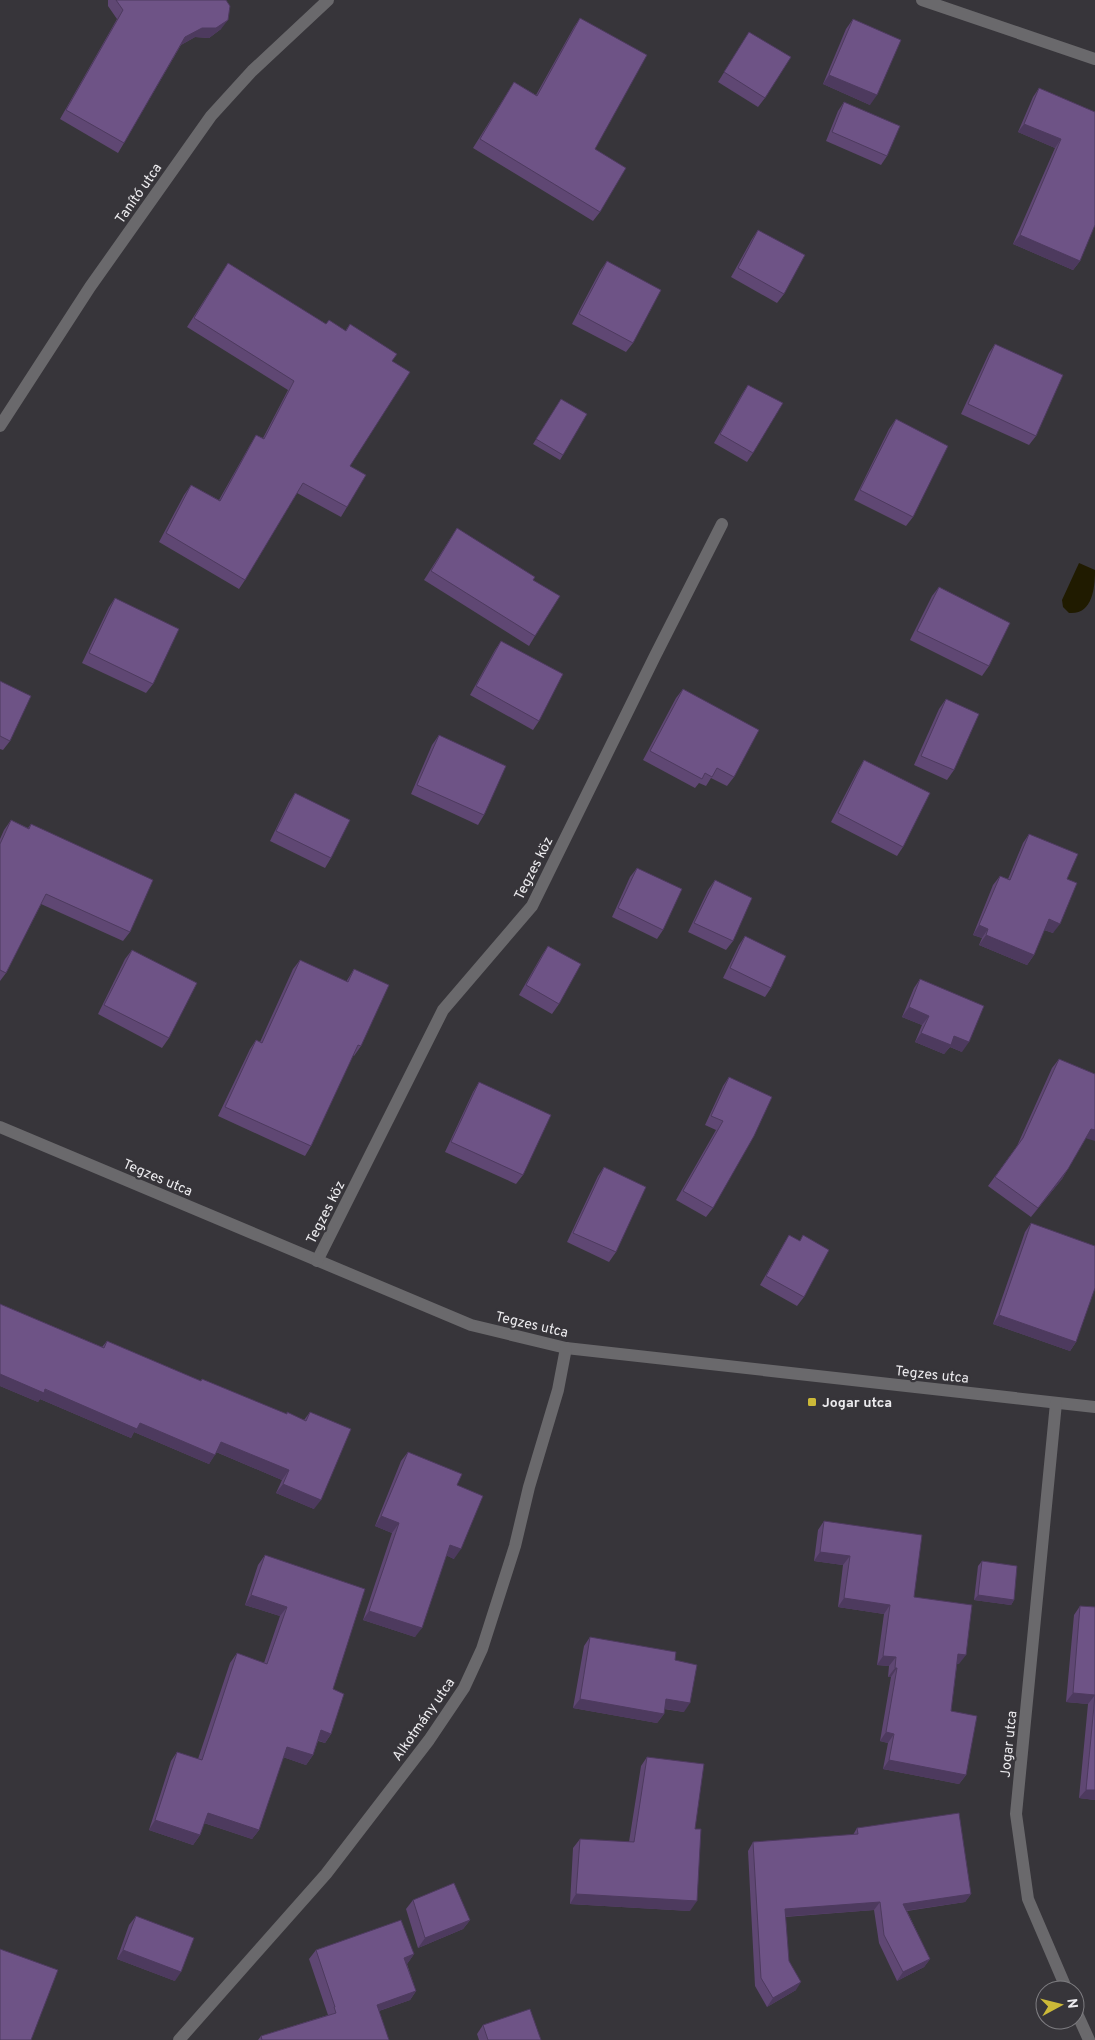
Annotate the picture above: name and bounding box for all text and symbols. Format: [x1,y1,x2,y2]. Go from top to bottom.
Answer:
street label: Tanító utca [112,160,166,227]
street label: Tegzes köz [511,834,557,903]
street label: Tegzes utca [120,1156,195,1201]
street label: Tegzes köz [303,1178,349,1247]
street label: Tegzes utca [494,1309,570,1342]
street label: Tegzes utca [894,1363,970,1388]
place label: Jogar utca [822,1395,892,1412]
marker: Jogar utca [806,1396,818,1408]
street label: Alkotmány utca [389,1675,459,1765]
street label: Jogar utca [998,1710,1021,1778]
north arrow [1035,1980,1085,2030]
text: N [1062,1998,1080,2010]

